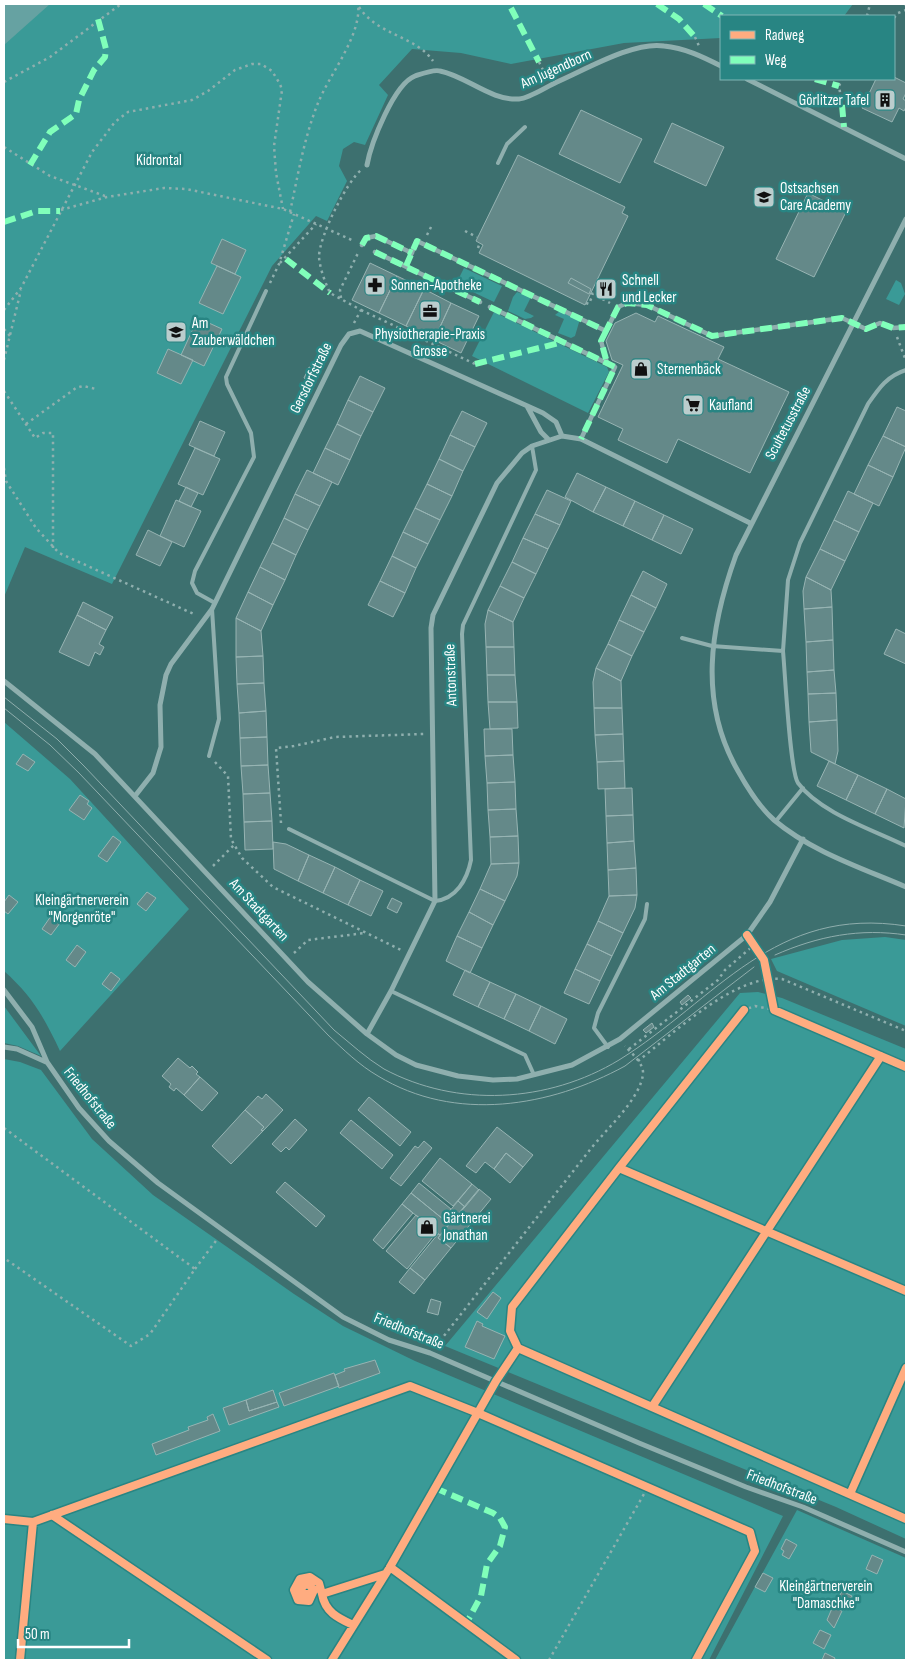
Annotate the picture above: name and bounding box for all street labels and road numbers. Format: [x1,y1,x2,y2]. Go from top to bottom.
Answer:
street label: Am Jugendborn [517,45,595,94]
street label: Gersdorfstraße [286,339,336,417]
street label: Scultetusstraße [761,383,815,463]
street label: Antonstraße [440,643,462,708]
street label: Am Stadtgarten [224,874,293,945]
street label: Am Stadtgarten [645,940,720,1005]
street label: Friedhofstraße [59,1063,121,1133]
street label: Friedhofstraße [371,1308,447,1354]
street label: Friedhofstraße [744,1465,820,1509]

